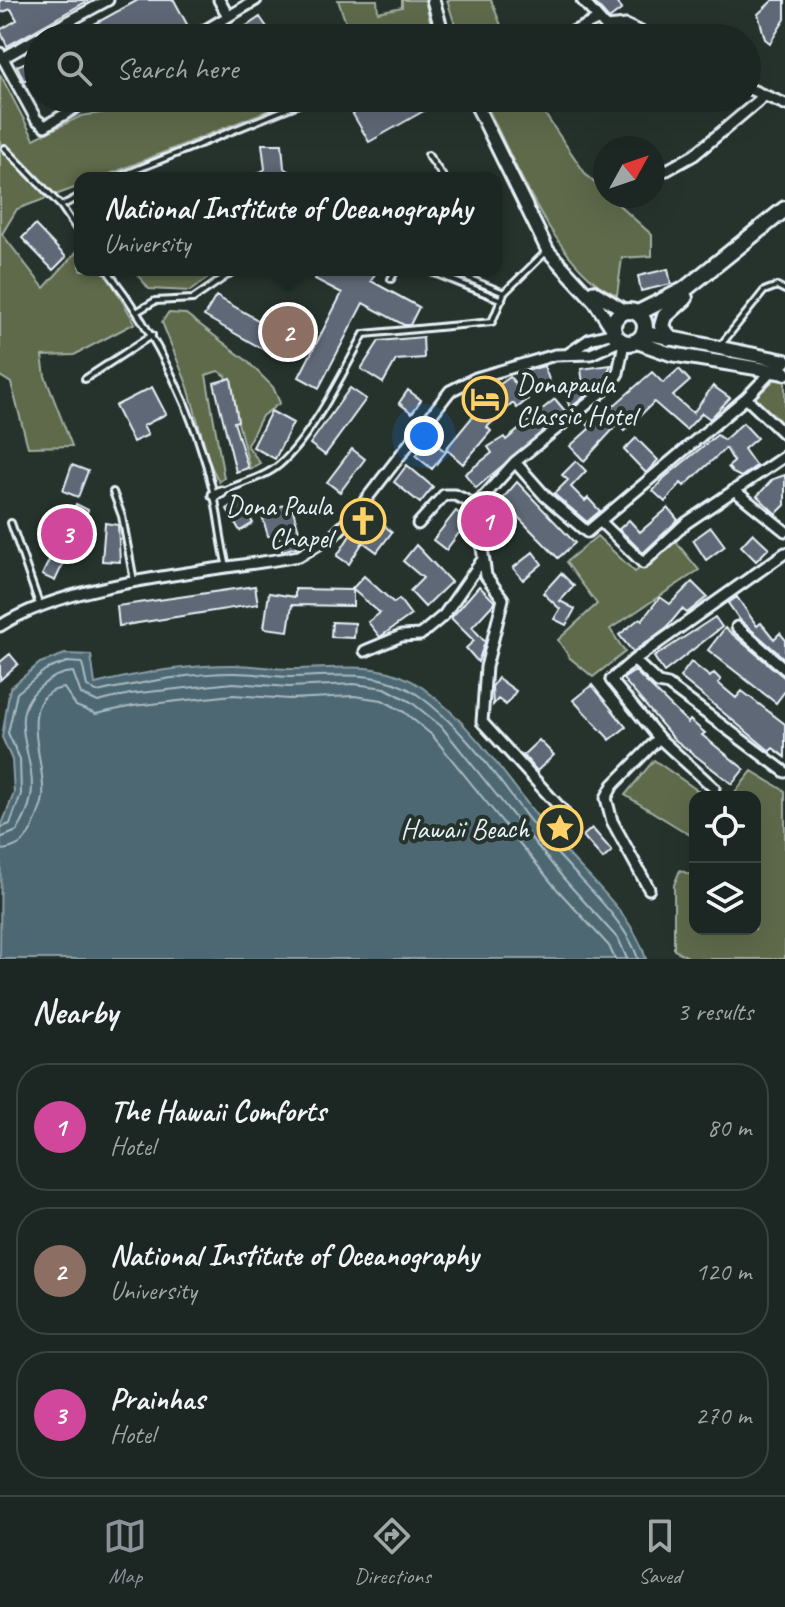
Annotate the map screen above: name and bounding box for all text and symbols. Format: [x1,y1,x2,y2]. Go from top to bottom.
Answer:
search box [24,24,761,112]
icon: search [52,46,96,90]
text: Search here [116,49,238,87]
north arrow [593,136,665,208]
popup [74,172,502,276]
text: National Institute of Oceanography [104,189,472,227]
text: University [104,227,190,260]
pin: 2 [262,302,314,362]
place label: Donapaula Classic Hotel [516,366,641,433]
hotel icon: Donapaula Classic Hotel [461,375,509,423]
your location [404,416,444,456]
place label: Dona Paula Chapel [225,488,337,555]
pin: 1 [461,491,513,551]
church icon: Dona Paula Chapel [339,497,387,545]
pin: 3 [41,504,93,564]
map controls [689,791,761,935]
button: locate [689,791,761,863]
place icon: Hawaii Beach [536,804,584,852]
place label: Hawaii Beach [401,811,530,846]
button: layers [689,863,761,935]
text: Nearby [32,990,118,1033]
text: 3 results [677,995,753,1028]
text: The Hawaii Comforts [110,1092,326,1130]
text: 1 [54,1111,66,1144]
text: 80 m [707,1111,751,1144]
text: Hotel [110,1130,155,1163]
text: National Institute of Oceanography [110,1236,479,1274]
text: 2 [54,1255,66,1288]
text: 120 m [695,1255,751,1288]
text: University [110,1274,197,1307]
text: Prainhas [110,1380,205,1418]
text: 3 [54,1399,66,1432]
text: 270 m [695,1399,751,1432]
text: Hotel [110,1418,155,1451]
tab: Map [103,1514,147,1590]
tab: Directions [354,1514,431,1590]
tab: Saved [638,1514,682,1590]

